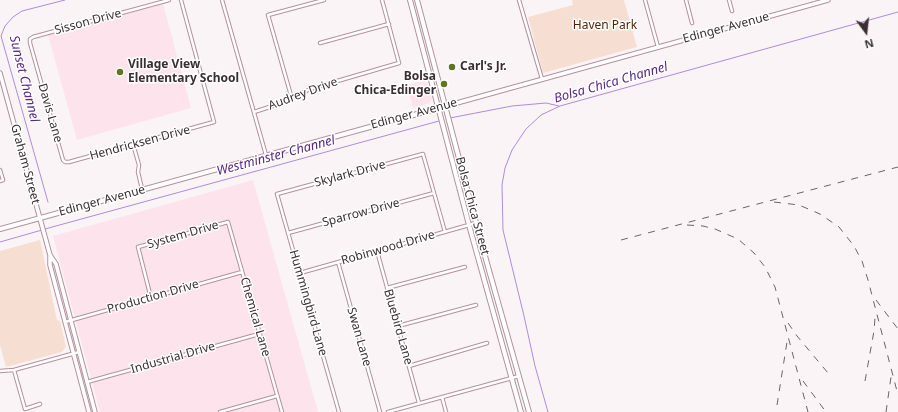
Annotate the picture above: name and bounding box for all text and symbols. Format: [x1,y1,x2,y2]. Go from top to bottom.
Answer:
street label: Sisson Drive [53,6,123,38]
street label: Edinger Avenue [681,10,771,46]
north arrow [846,12,886,52]
park label: Haven Park [573,19,637,33]
water label: Sunset Channel [6,34,42,124]
text: N [863,36,876,52]
place label: Village View Elementary School [128,58,239,86]
water label: Bolsa Chica Channel [552,59,670,107]
place label: Carl's Jr. [460,60,507,74]
marker: Carl's Jr. [447,62,457,72]
marker: Village View Elementary School [115,67,125,77]
place label: Bolsa Chica-Edinger [354,70,436,98]
street label: Audrey Drive [266,75,340,113]
marker: Bolsa Chica-Edinger [439,79,449,89]
street label: Davis Lane [35,82,65,144]
street label: Edinger Avenue [369,96,459,132]
street label: Graham Street [7,122,43,206]
street label: Hendricksen Drive [88,123,192,163]
water label: Westminster Channel [215,133,337,179]
street label: Bolsa Chica Street [452,155,492,257]
street label: Skylark Drive [313,158,387,190]
street label: Edinger Avenue [57,183,147,219]
street label: Sparrow Drive [321,196,401,230]
street label: System Drive [146,218,220,252]
street label: Robinwood Drive [340,228,436,268]
street label: Hummingbird Lane [286,248,330,358]
street label: Chemical Lane [237,276,273,358]
street label: Production Drive [106,277,200,317]
street label: Bluebird Lane [380,288,416,366]
street label: Swan Lane [344,306,374,368]
street label: Industrial Drive [129,339,217,377]

